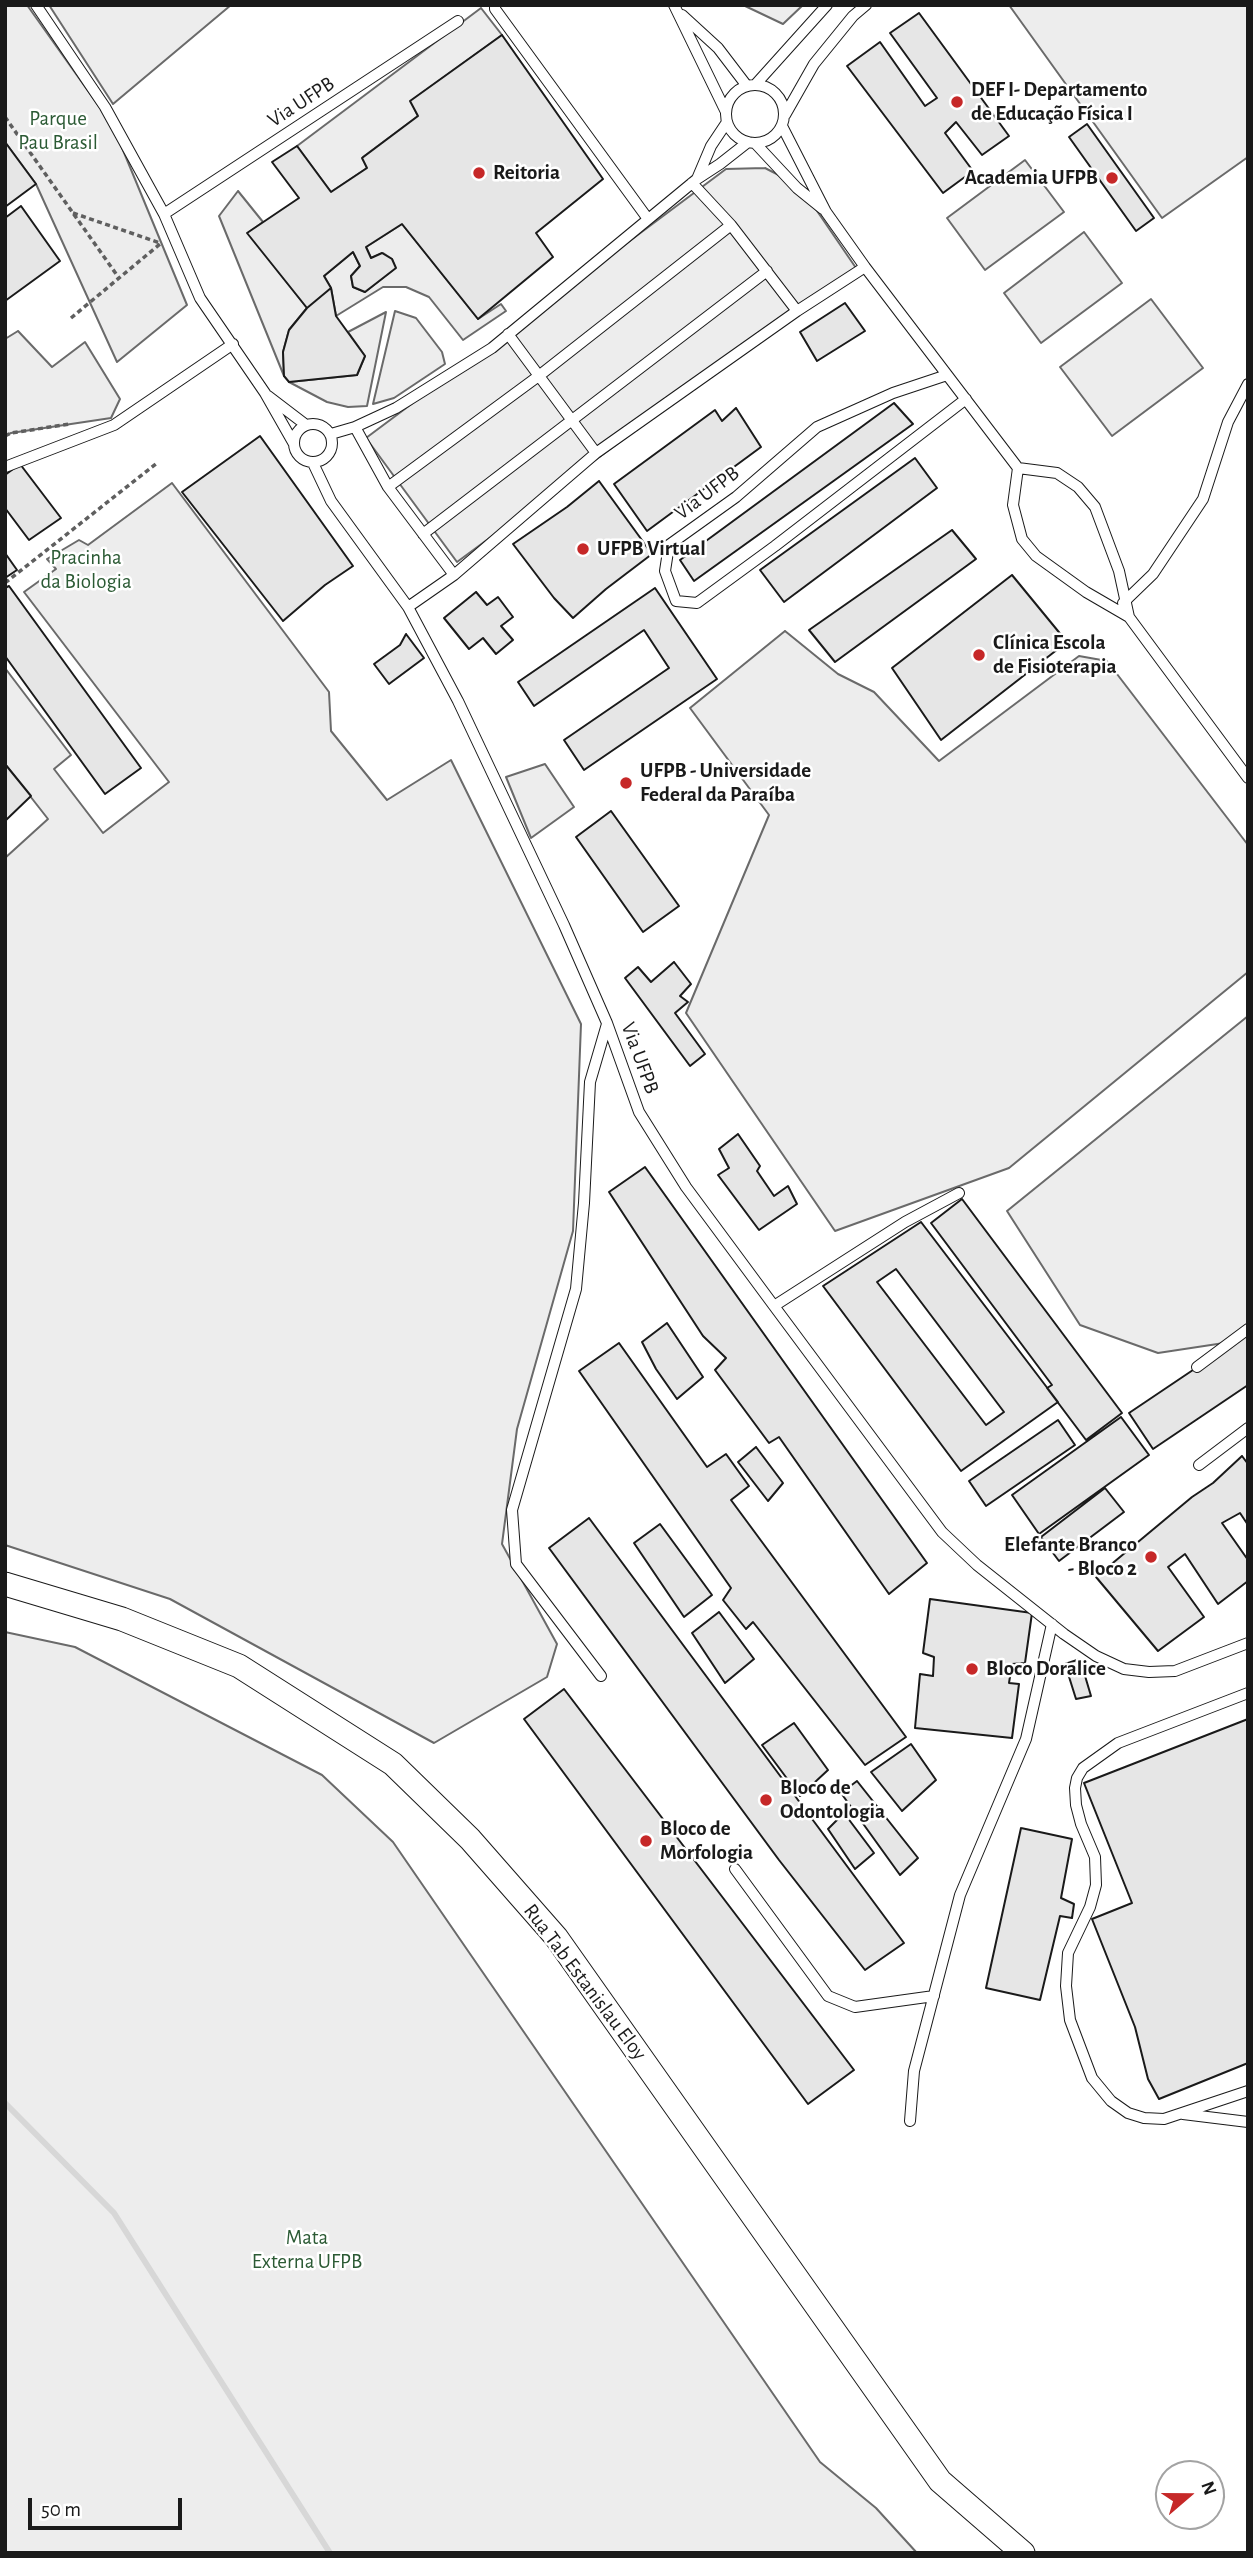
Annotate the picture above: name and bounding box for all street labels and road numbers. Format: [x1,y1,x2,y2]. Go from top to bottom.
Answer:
street label: Via UFPB [263,71,339,133]
street label: Via UFPB [670,461,744,525]
street label: Via UFPB [615,1019,665,1097]
street label: Rua Tab Estanislau Eloy [518,1899,652,2065]

